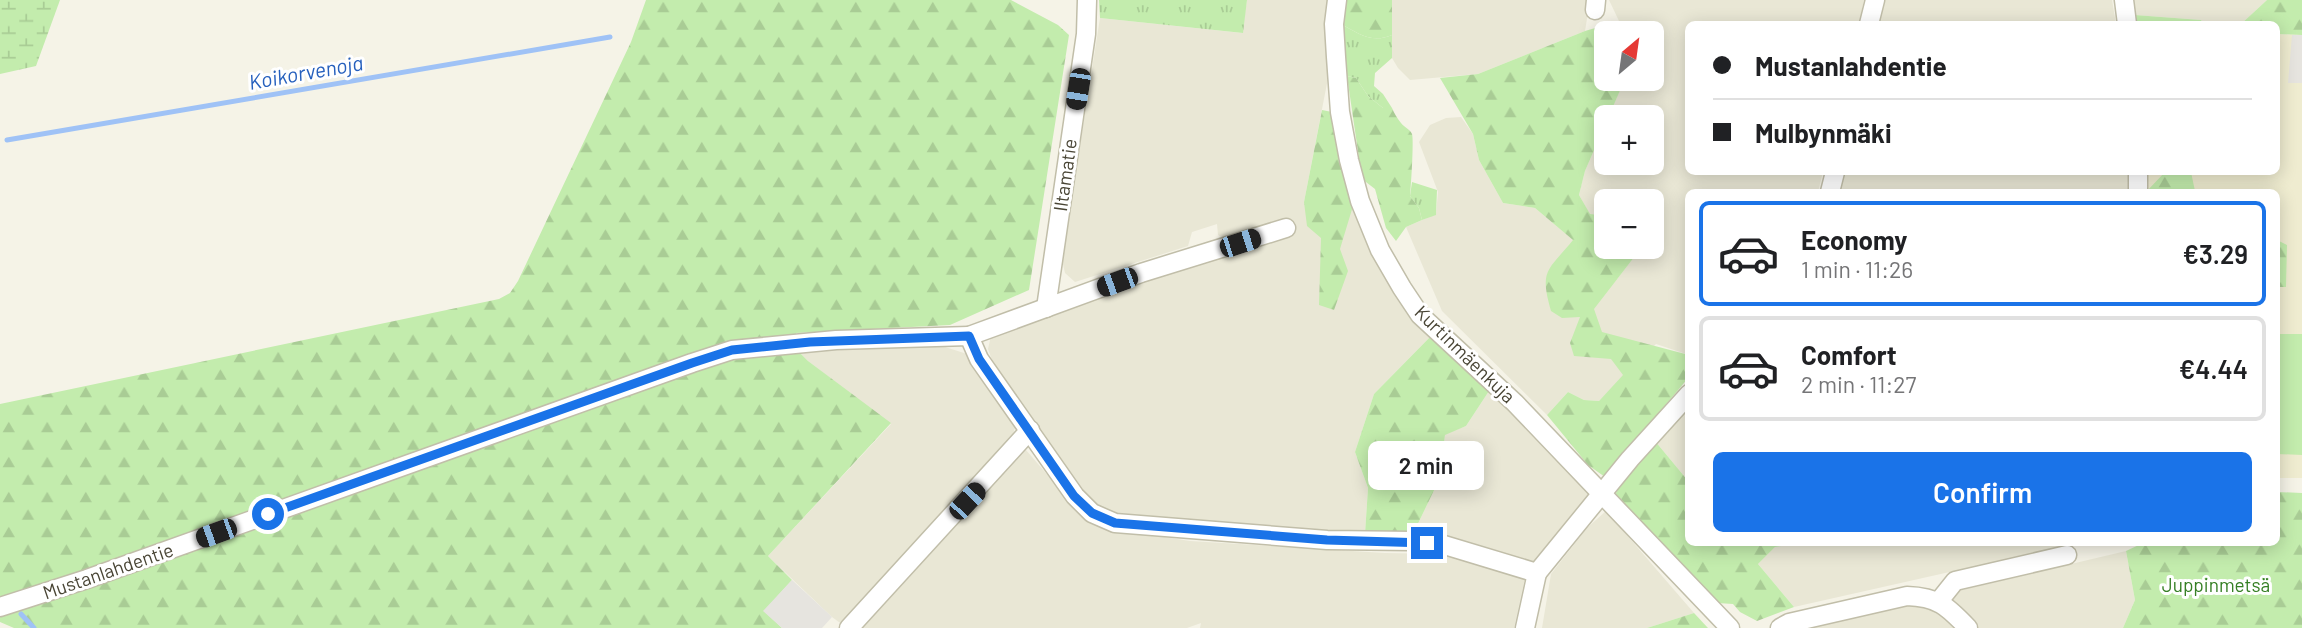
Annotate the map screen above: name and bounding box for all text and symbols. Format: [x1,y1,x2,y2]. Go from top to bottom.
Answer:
north arrow [1594,21,1664,91]
map controls [1594,21,1664,259]
water label: Koikorvenoja [247,49,365,94]
text: Mustanlahdentie [1755,50,1947,81]
car [1065,67,1092,111]
button: + [1594,105,1664,175]
text: Mulbynmäki [1755,117,1892,148]
street label: Iltamatie [1048,137,1081,213]
button: − [1594,189,1664,259]
icon: car [1717,222,1780,285]
text: Economy [1801,224,1907,255]
car [1217,227,1264,259]
text: €3.29 [2183,238,2248,269]
text: 1 min · 11:26 [1801,255,1913,283]
car [1094,265,1141,299]
street label: Kurtinmäenkuja [1410,300,1520,407]
icon: car [1717,337,1780,400]
text: Comfort [1801,339,1897,370]
text: €4.44 [2179,353,2248,384]
text: 2 min · 11:27 [1801,370,1916,398]
callout: 2 min [1369,442,1485,490]
text: 2 min [1399,451,1453,479]
button: Confirm [1713,452,2252,532]
car [945,478,990,524]
route start [252,498,284,530]
car [193,516,240,550]
route end [1411,527,1443,559]
street label: Mustanlahdentie [40,537,176,604]
park label: Juppinmetsä [2162,573,2270,596]

